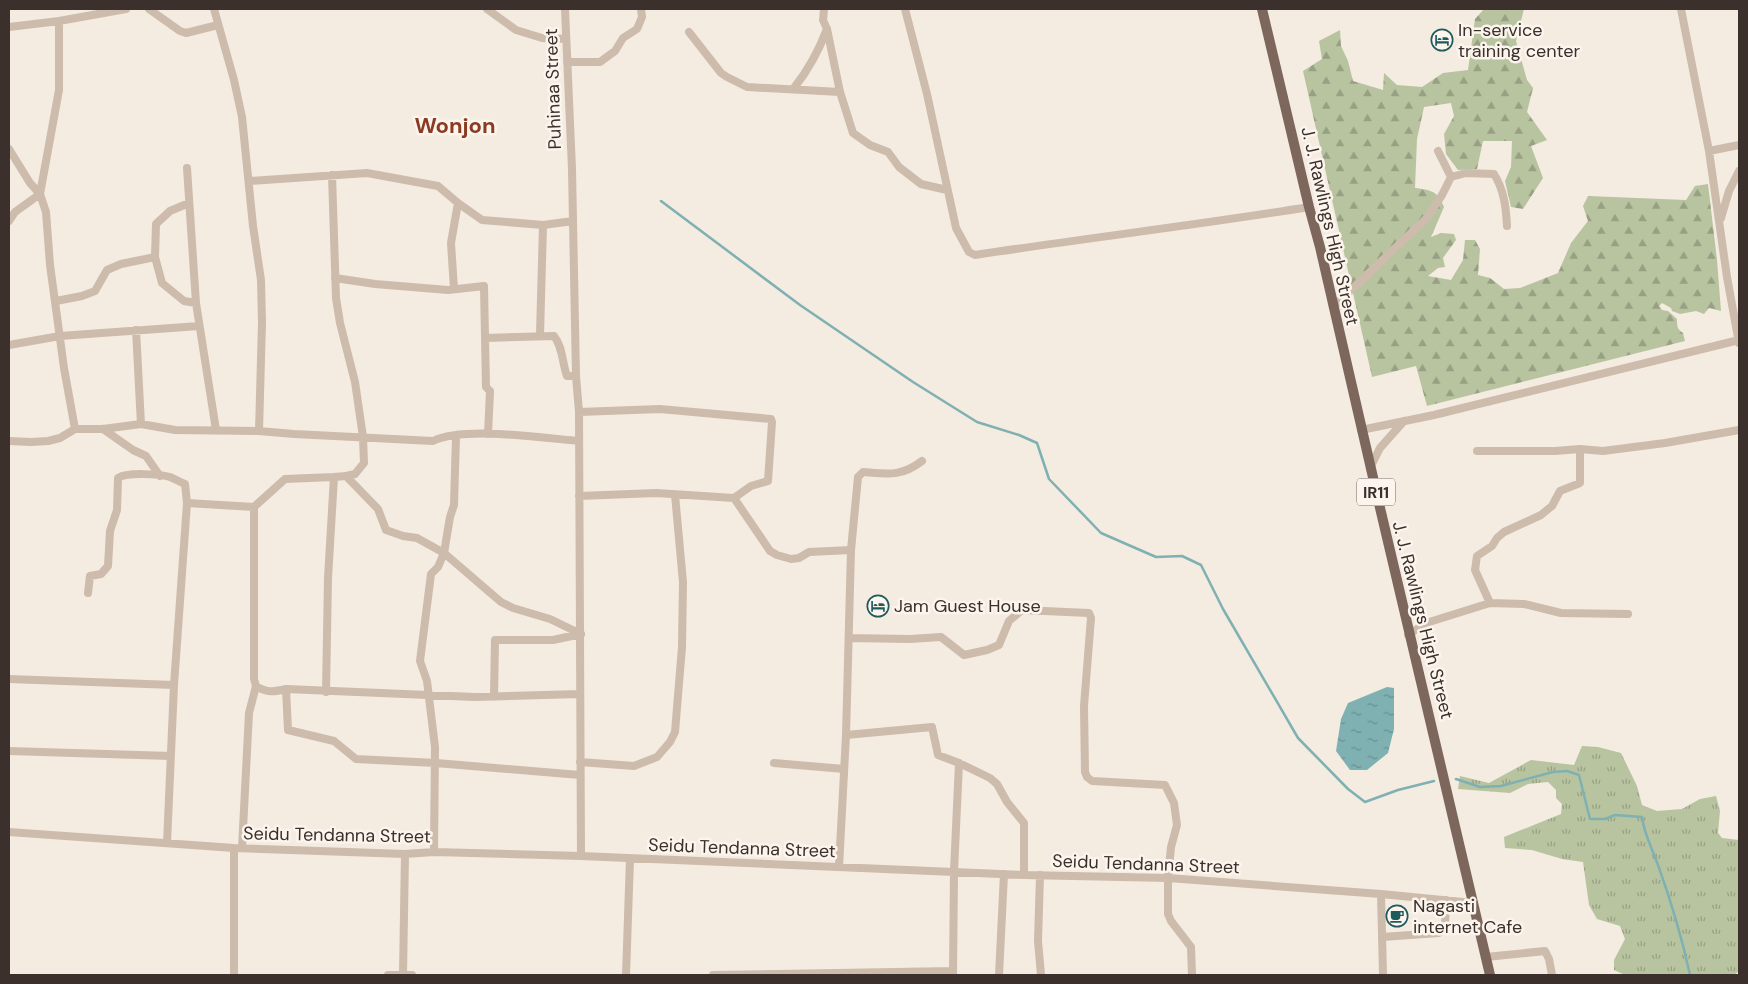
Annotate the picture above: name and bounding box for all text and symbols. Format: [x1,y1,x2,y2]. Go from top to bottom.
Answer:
place label: In-service training center [1458,18,1581,63]
street label: Puhinaa Street [539,28,567,150]
hotel icon: In-service training center [1430,28,1454,52]
district label: Wonjon [414,111,496,140]
street label: J. J. Rawlings High Street [1295,124,1365,328]
road number: IR11 [1357,478,1395,506]
street label: J. J. Rawlings High Street [1387,519,1459,721]
hotel icon: Jam Guest House [866,594,890,618]
place label: Jam Guest House [894,594,1041,618]
street label: Seidu Tendanna Street [243,821,431,849]
street label: Seidu Tendanna Street [648,833,836,863]
street label: Seidu Tendanna Street [1052,849,1240,879]
place label: Nagasti internet Cafe [1413,894,1522,939]
cafe icon: Nagasti internet Cafe [1385,904,1409,928]

